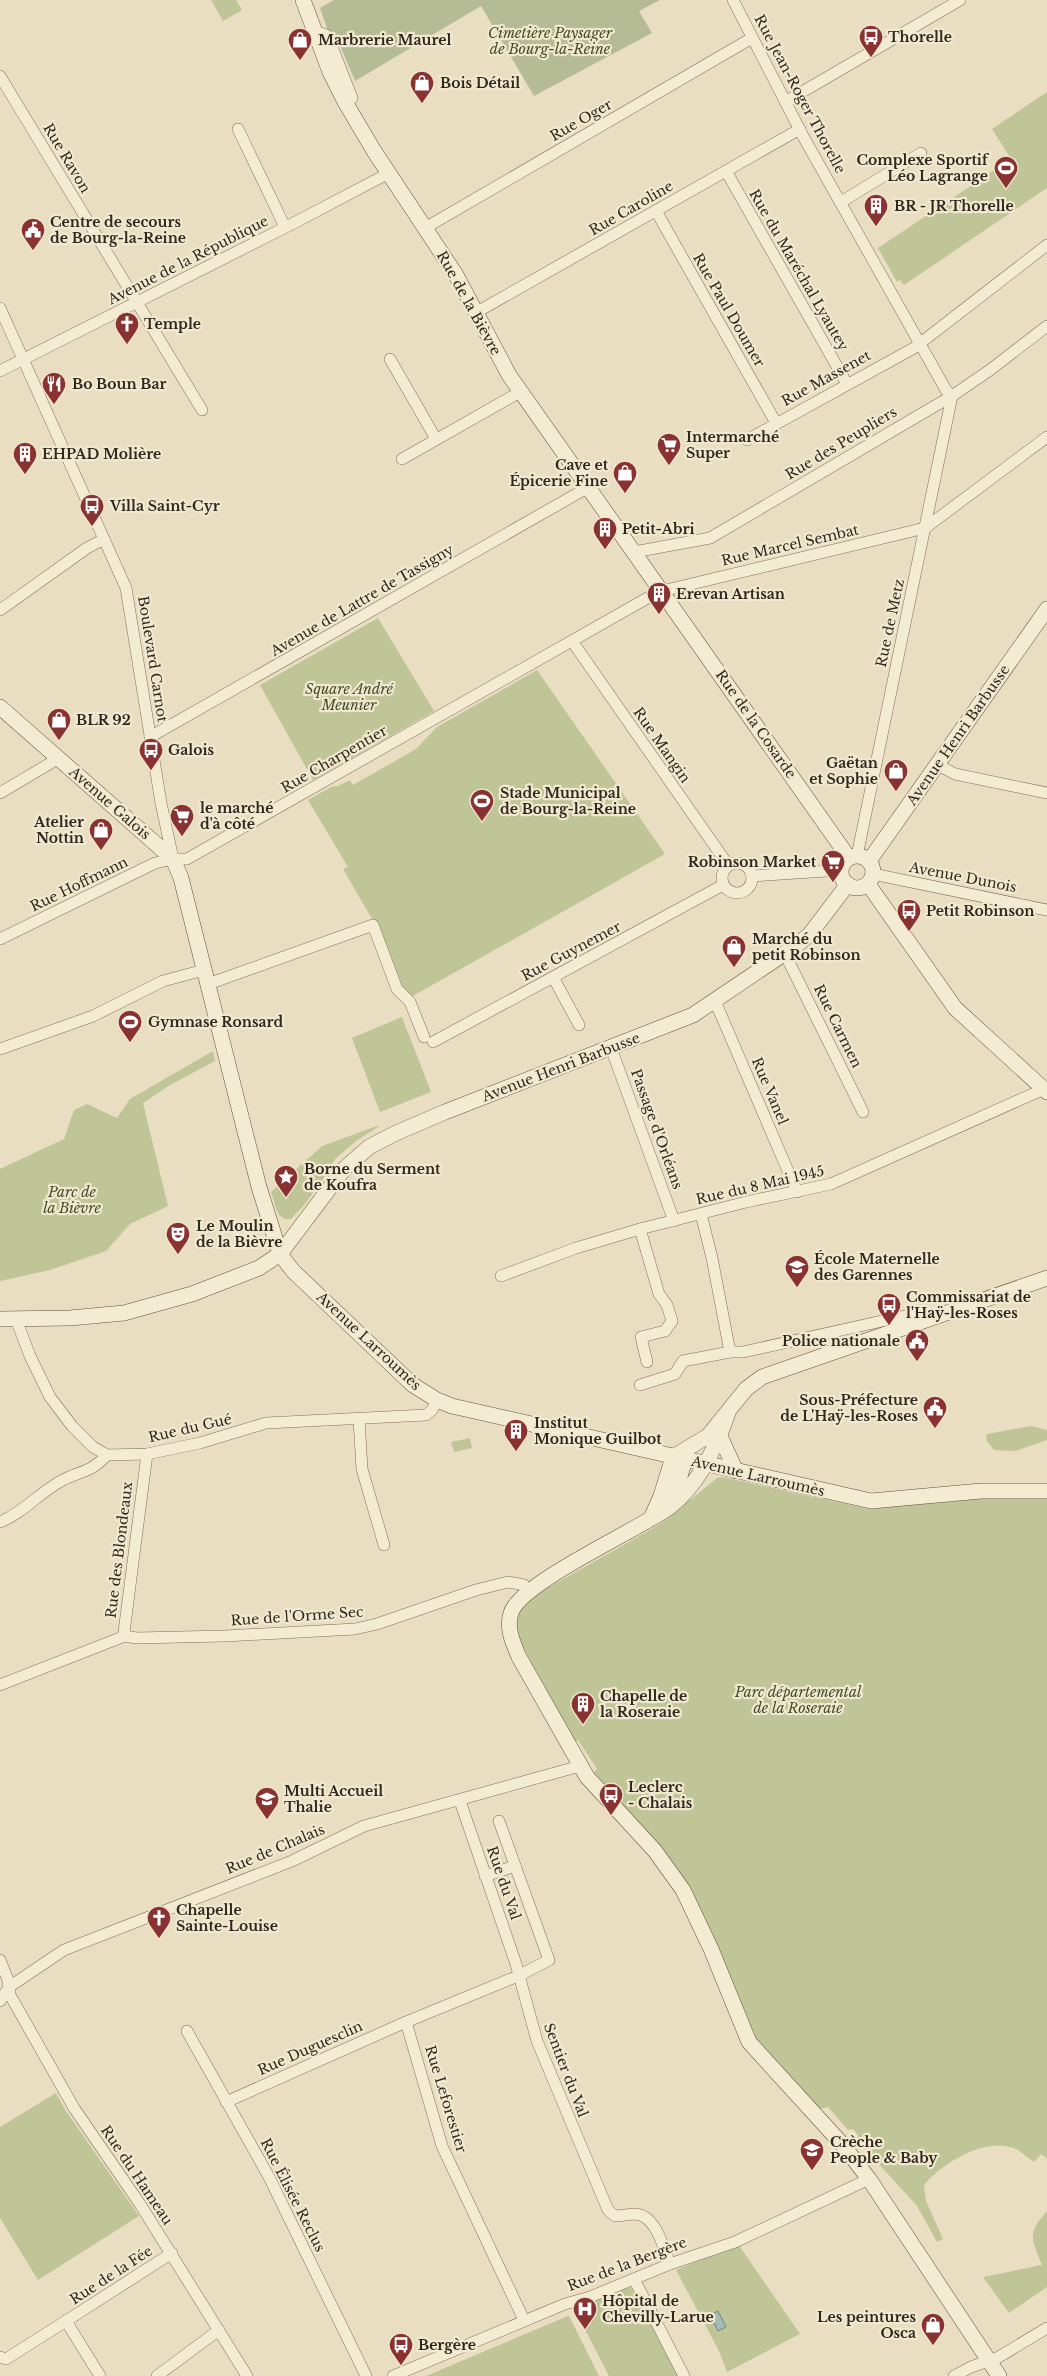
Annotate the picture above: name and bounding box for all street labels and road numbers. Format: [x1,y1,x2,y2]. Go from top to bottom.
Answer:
street label: Rue Jean-Roger Thorelle [750,11,850,177]
street label: Rue Oger [547,95,615,145]
street label: Rue Ravon [39,120,95,196]
street label: Rue Caroline [586,177,676,239]
street label: Rue du Maréchal Lyautey [745,186,853,354]
street label: Avenue de la République [104,212,271,309]
street label: Rue de la Bièvre [433,248,505,358]
street label: Rue Paul Doumer [689,250,769,370]
street label: Rue Massenet [778,346,874,410]
street label: Rue des Peupliers [782,403,900,483]
street label: Rue Marcel Sembat [720,520,861,570]
street label: Avenue de Lattre de Tassigny [266,540,457,660]
street label: Rue de Metz [872,577,908,669]
street label: Boulevard Carnot [134,595,172,724]
street label: Avenue Henri Barbusse [902,661,1013,810]
street label: Rue de la Cosarde [712,666,800,782]
street label: Rue Mangin [629,704,695,786]
street label: Rue Charpentier [278,721,391,797]
street label: Avenue Galois [65,762,154,843]
street label: Rue Hoffmann [27,852,131,915]
street label: Avenue Dunois [907,858,1018,896]
street label: Rue Guynemer [518,917,624,985]
street label: Rue Carmen [810,981,866,1071]
street label: Avenue Henri Barbusse [479,1029,642,1106]
street label: Rue Vanel [748,1055,792,1128]
street label: Passage d'Orléans [627,1066,687,1192]
street label: Rue du 8 Mai 1945 [694,1161,826,1209]
street label: Avenue Larroumès [312,1287,425,1394]
street label: Rue du Gué [147,1410,233,1446]
street label: Avenue Larroumès [689,1452,826,1500]
street label: Rue des Blondeaux [102,1480,136,1619]
street label: Rue de l'Orme Sec [230,1602,364,1630]
street label: Rue de Chalais [223,1820,327,1878]
street label: Rue du Val [483,1844,525,1923]
street label: Rue Duguesclin [255,2017,366,2079]
street label: Sentier du Val [540,2020,592,2120]
street label: Rue Leforestier [421,2043,471,2155]
street label: Rue du Hameau [97,2122,177,2229]
street label: Rue Élisée Reclus [257,2135,329,2255]
street label: Rue de la Bergère [565,2233,689,2295]
street label: Rue de la Fée [66,2242,156,2308]

